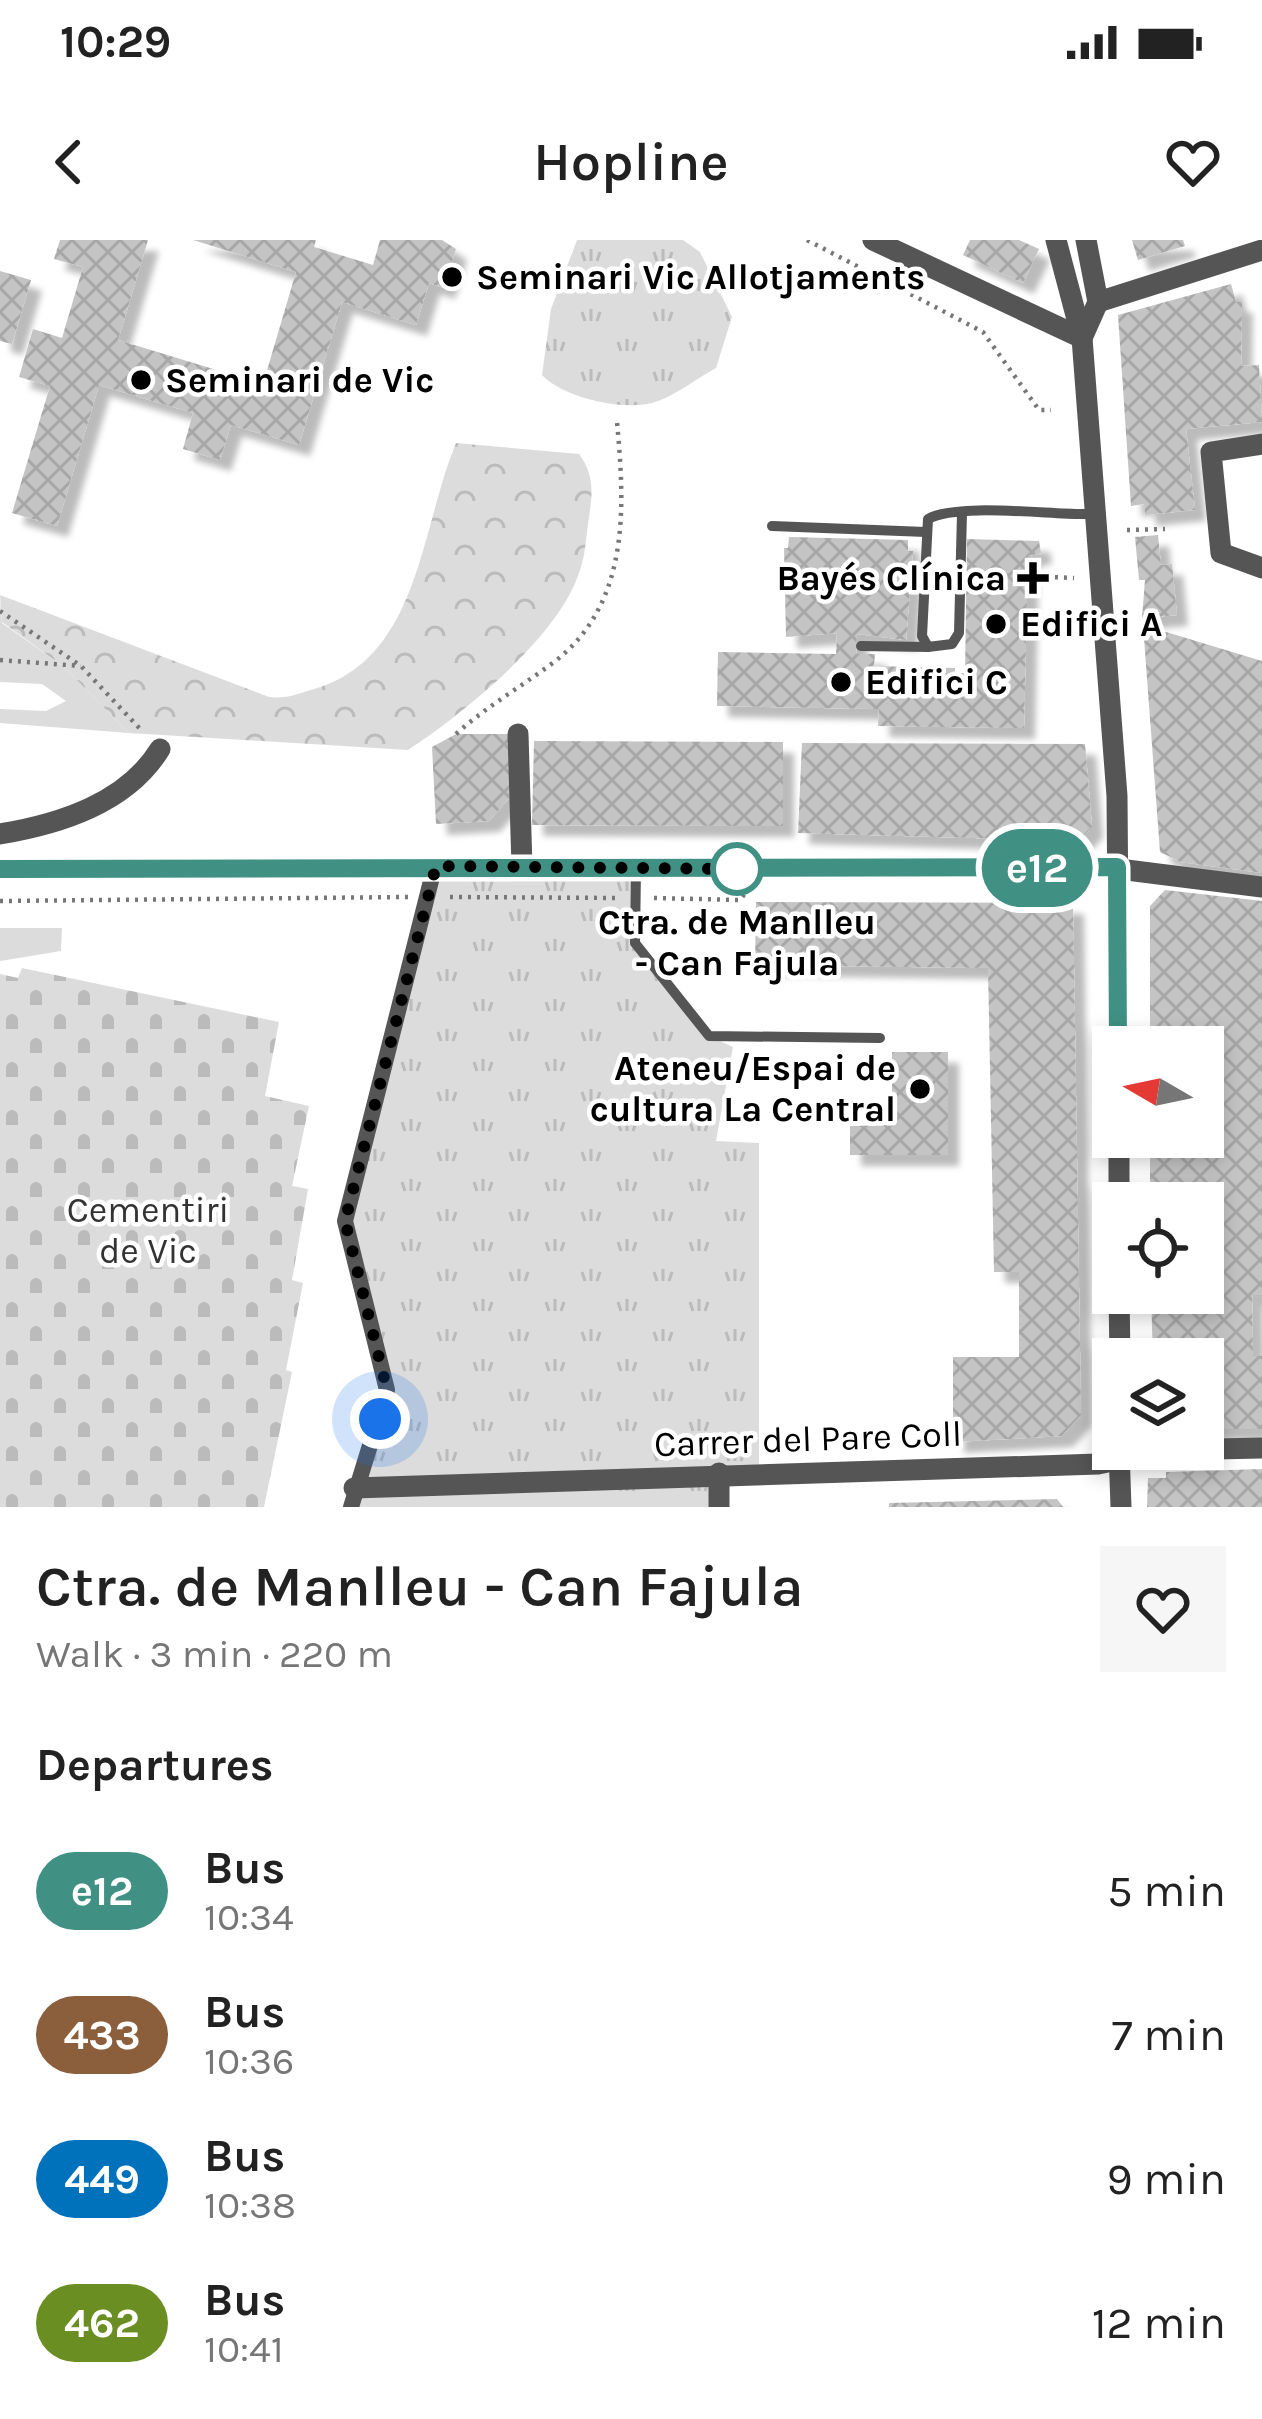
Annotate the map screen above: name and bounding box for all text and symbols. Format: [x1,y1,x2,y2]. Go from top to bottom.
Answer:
text: 10:29 [60,16,171,68]
icon: back [36,129,102,195]
icon: heart [1160,129,1226,195]
text: Hopline [533,130,729,194]
place label: Seminari Vic Allotjaments [476,256,925,299]
marker: Seminari Vic Allotjaments [439,264,465,290]
place label: Seminari de Vic [165,359,434,401]
marker: Seminari de Vic [128,367,154,393]
place label: Bayés Clínica [776,557,1006,600]
marker: Bayés Clínica [1017,562,1049,594]
place label: Edifici A [1020,603,1163,645]
marker: Edifici A [983,611,1009,637]
place label: Edifici C [865,661,1008,703]
marker: Edifici C [828,669,854,695]
line badge: e12 [968,829,1106,907]
text: e12 [1006,843,1068,893]
marker: Ctra. de Manlleu - Can Fajula [712,844,762,894]
place label: Ctra. de Manlleu - Can Fajula [598,901,876,985]
north arrow [1092,1026,1224,1158]
map controls [1092,1026,1224,1470]
place label: Ateneu/Espai de cultura La Central [590,1047,896,1130]
marker: Ateneu/Espai de cultura La Central [907,1076,933,1102]
button: locate [1092,1182,1224,1314]
park label: Cementiri de Vic [67,1189,229,1272]
button: layers [1092,1338,1224,1470]
your location [350,1389,410,1449]
street label: Carrer del Pare Coll [653,1413,963,1465]
button: heart [1100,1546,1226,1672]
text: Ctra. de Manlleu - Can Fajula [36,1553,803,1619]
text: Walk · 3 min · 220 m [36,1631,393,1677]
text: Departures [36,1739,273,1791]
text: Bus [204,1842,285,1894]
text: 5 min [1107,1865,1226,1917]
text: e12 [71,1866,133,1916]
text: 10:34 [204,1894,294,1940]
text: Bus [204,1986,285,2038]
text: 7 min [1112,2009,1226,2061]
text: 433 [63,2010,141,2060]
text: 10:36 [204,2038,294,2084]
text: Bus [204,2130,285,2182]
text: 9 min [1107,2153,1226,2205]
text: 449 [64,2154,140,2204]
text: 10:38 [204,2182,296,2228]
text: Bus [204,2274,285,2326]
text: 12 min [1092,2297,1226,2349]
text: 462 [64,2298,140,2348]
text: 10:41 [204,2326,284,2372]

